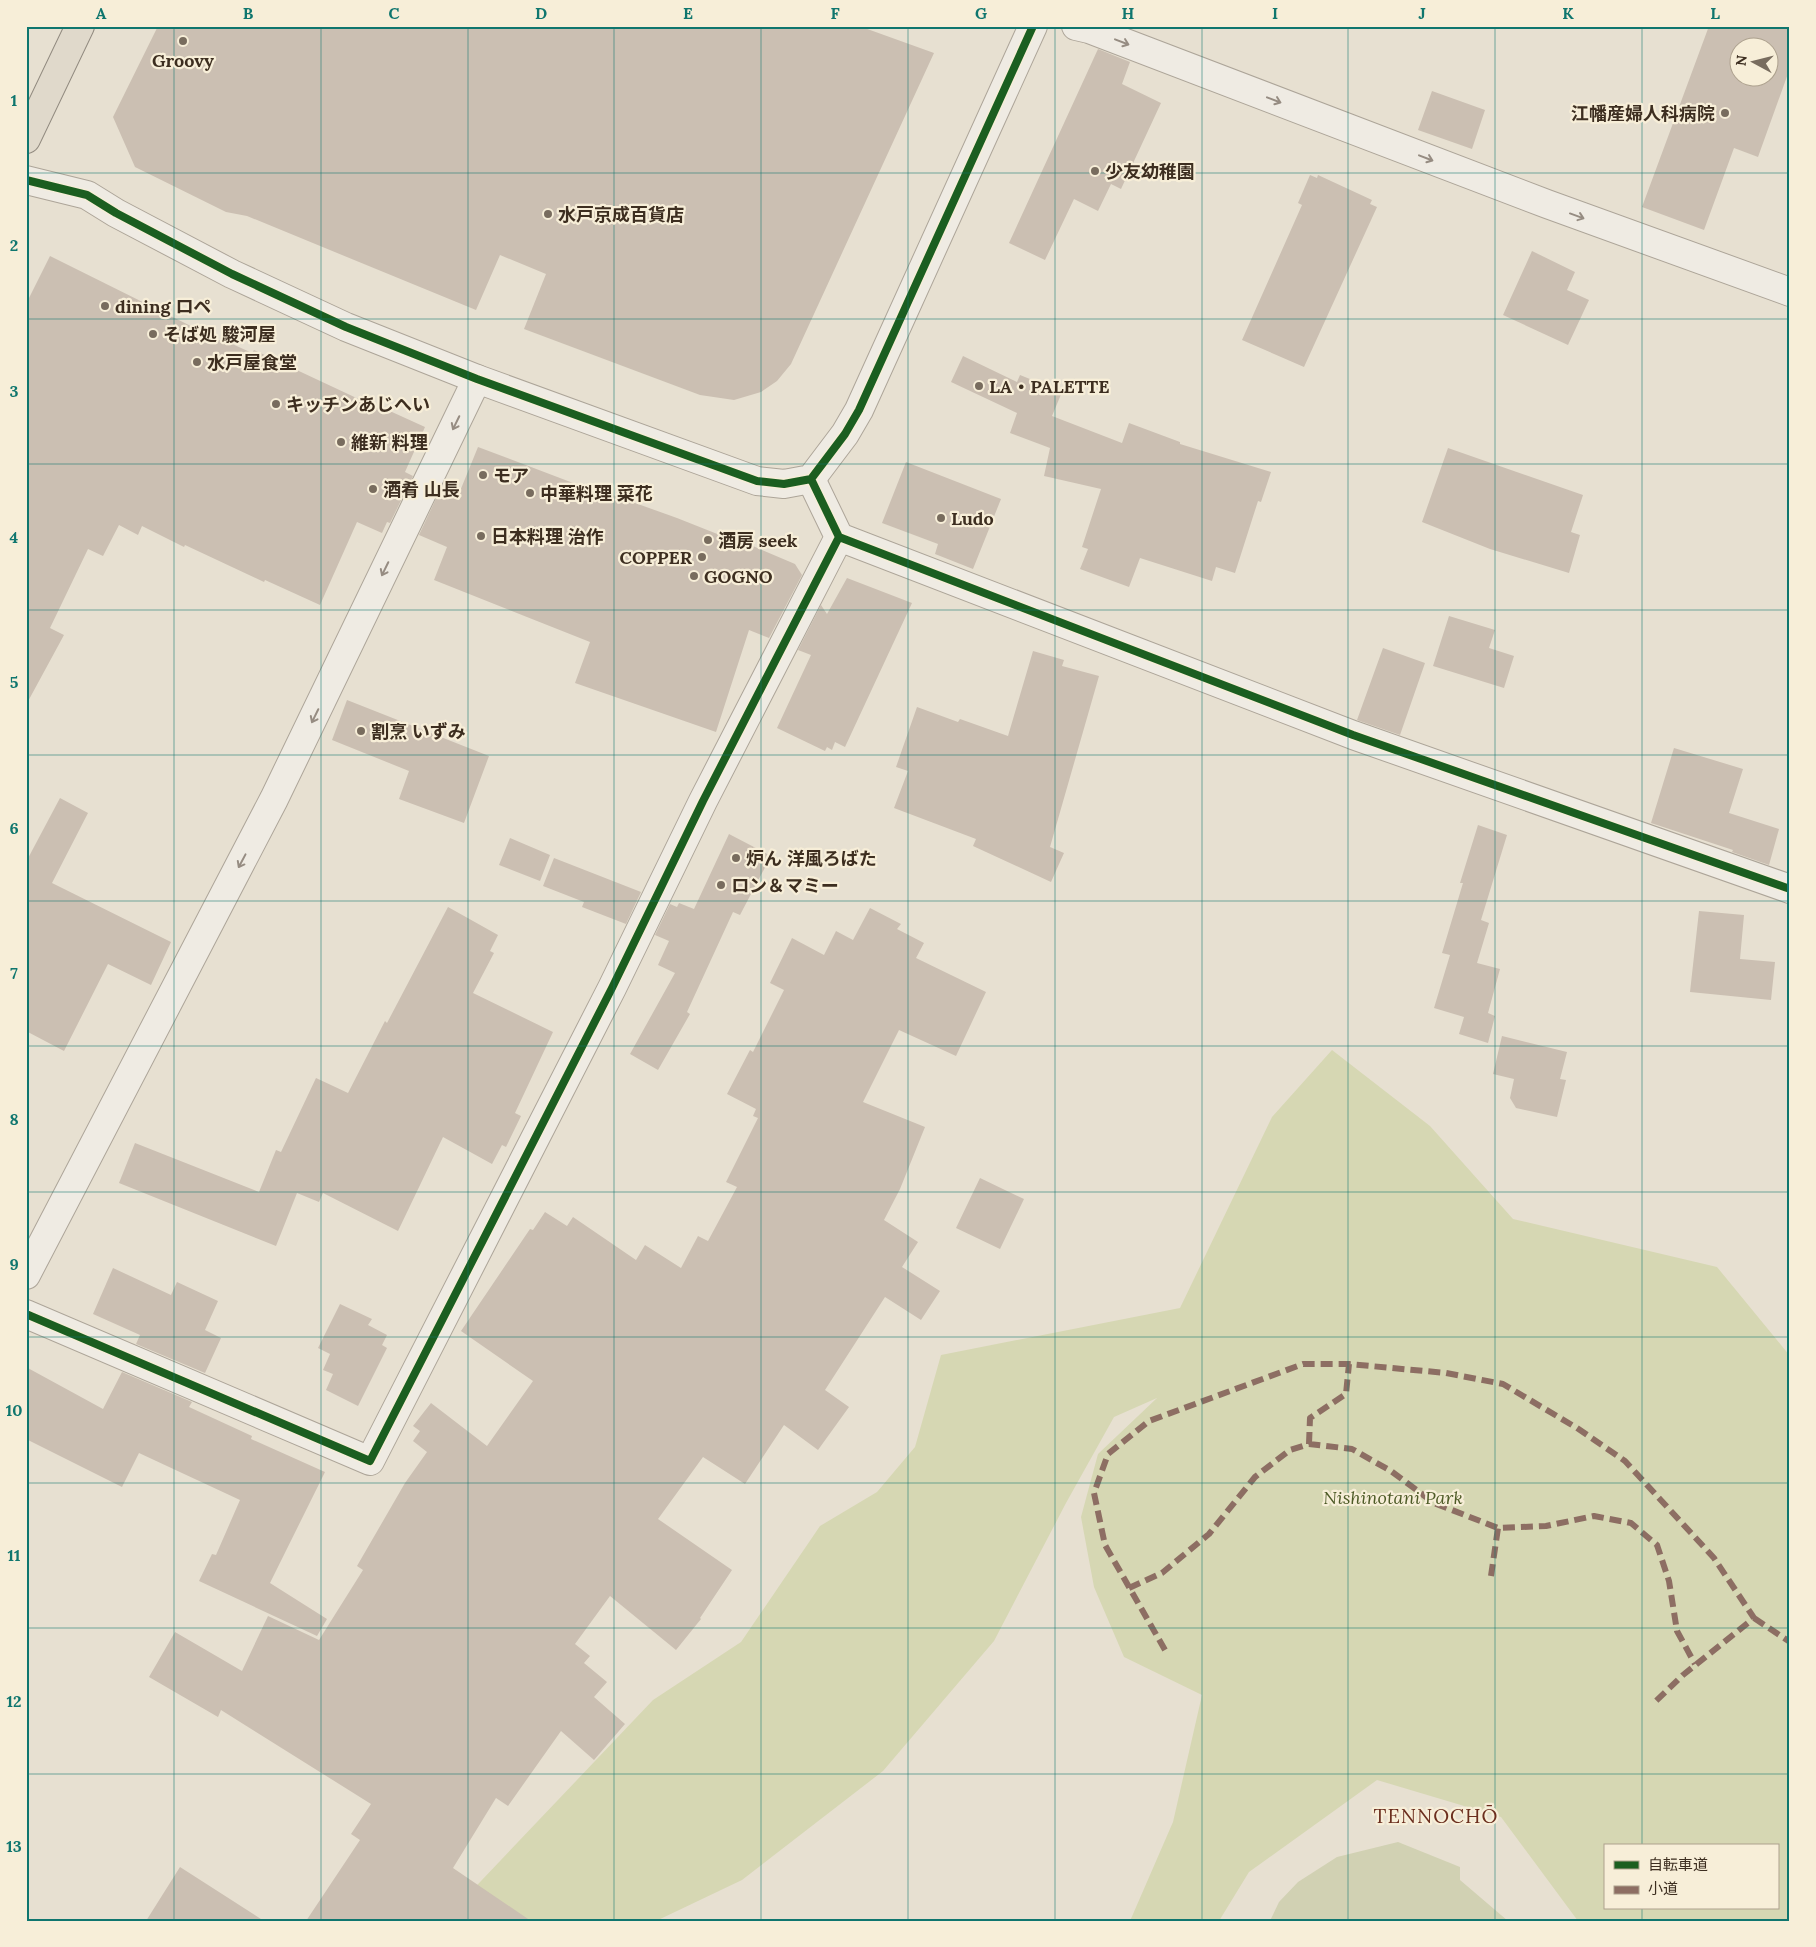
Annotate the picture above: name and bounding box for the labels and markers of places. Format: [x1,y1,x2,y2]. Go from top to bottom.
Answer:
marker: Groovy [177,35,189,47]
place label: Groovy [152,49,214,72]
place label: 江幡産婦人科病院 [1571,102,1715,125]
marker: 江幡産婦人科病院 [1719,107,1731,119]
place label: 少友幼稚園 [1105,160,1195,183]
marker: 少友幼稚園 [1089,165,1101,177]
place label: 水戸京成百貨店 [558,203,684,226]
marker: 水戸京成百貨店 [542,208,554,220]
place label: dining ロペ [115,295,211,318]
marker: dining ロペ [99,300,111,312]
place label: そば処 駿河屋 [163,323,276,346]
marker: そば処 駿河屋 [147,328,159,340]
place label: 水戸屋食堂 [207,351,297,374]
marker: 水戸屋食堂 [191,356,203,368]
place label: LA・PALETTE [989,375,1109,398]
marker: LA・PALETTE [973,380,985,392]
place label: キッチンあじへい [286,393,430,416]
marker: キッチンあじへい [270,398,282,410]
place label: 維新 料理 [351,431,428,454]
marker: 維新 料理 [335,436,347,448]
place label: モア [493,464,529,487]
marker: モア [477,469,489,481]
place label: 酒肴 山長 [383,478,460,501]
place label: 中華料理 菜花 [540,482,653,505]
marker: 酒肴 山長 [367,483,379,495]
marker: 中華料理 菜花 [524,487,536,499]
place label: Ludo [951,507,994,530]
marker: Ludo [935,512,947,524]
place label: 日本料理 治作 [491,525,604,548]
place label: 酒房 seek [718,529,798,552]
marker: 日本料理 治作 [475,530,487,542]
marker: 酒房 seek [702,534,714,546]
place label: COPPER [620,546,693,569]
marker: COPPER [696,551,708,563]
place label: GOGNO [704,565,773,588]
marker: GOGNO [688,570,700,582]
place label: 割烹 いずみ [371,720,466,743]
marker: 割烹 いずみ [355,725,367,737]
place label: 炉ん 洋風ろばた [746,847,877,870]
marker: 炉ん 洋風ろばた [730,852,742,864]
place label: ロン＆マミー [731,874,839,897]
marker: ロン＆マミー [715,879,727,891]

